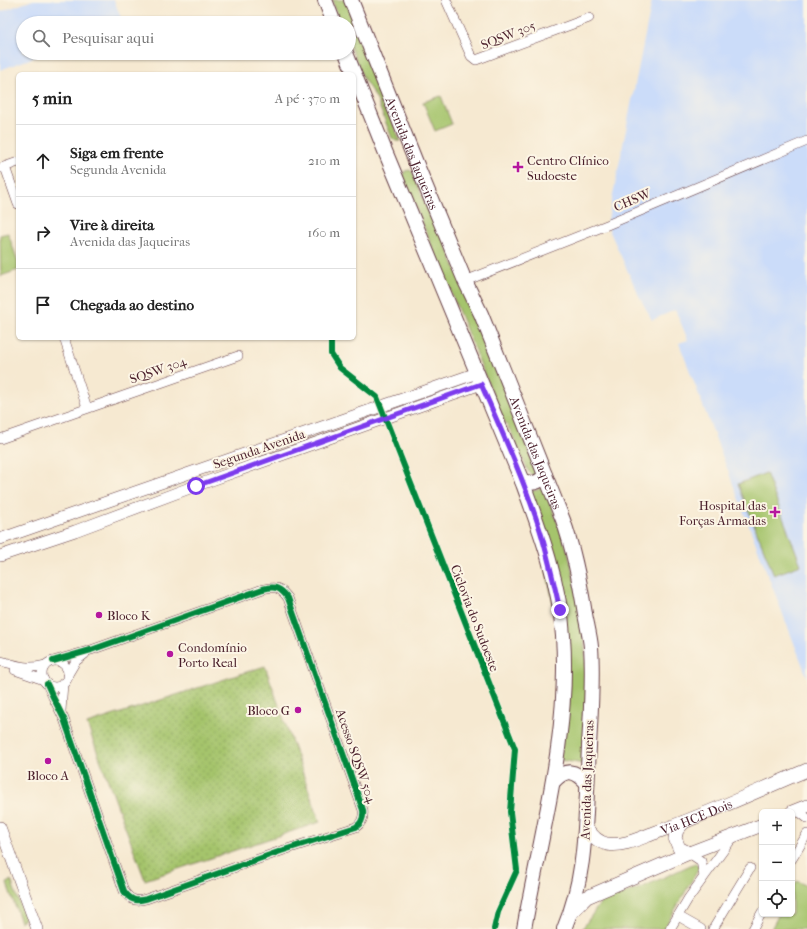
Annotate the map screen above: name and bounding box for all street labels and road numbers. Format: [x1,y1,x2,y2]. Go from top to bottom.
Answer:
street label: SQSW 305 [479,18,538,52]
street label: Avenida das Jaqueiras [383,94,442,212]
street label: CHSW [611,185,654,214]
street label: SQSW 304 [128,353,189,387]
street label: Avenida das Jaqueiras [507,393,565,511]
street label: Segunda Avenida [211,426,308,472]
street label: Ciclovia do Sudoeste [448,562,503,674]
street label: Acesso SQSW 504 [332,706,379,805]
street label: Avenida das Jaqueiras [577,720,597,841]
street label: Via HCE Dois [657,796,734,838]

